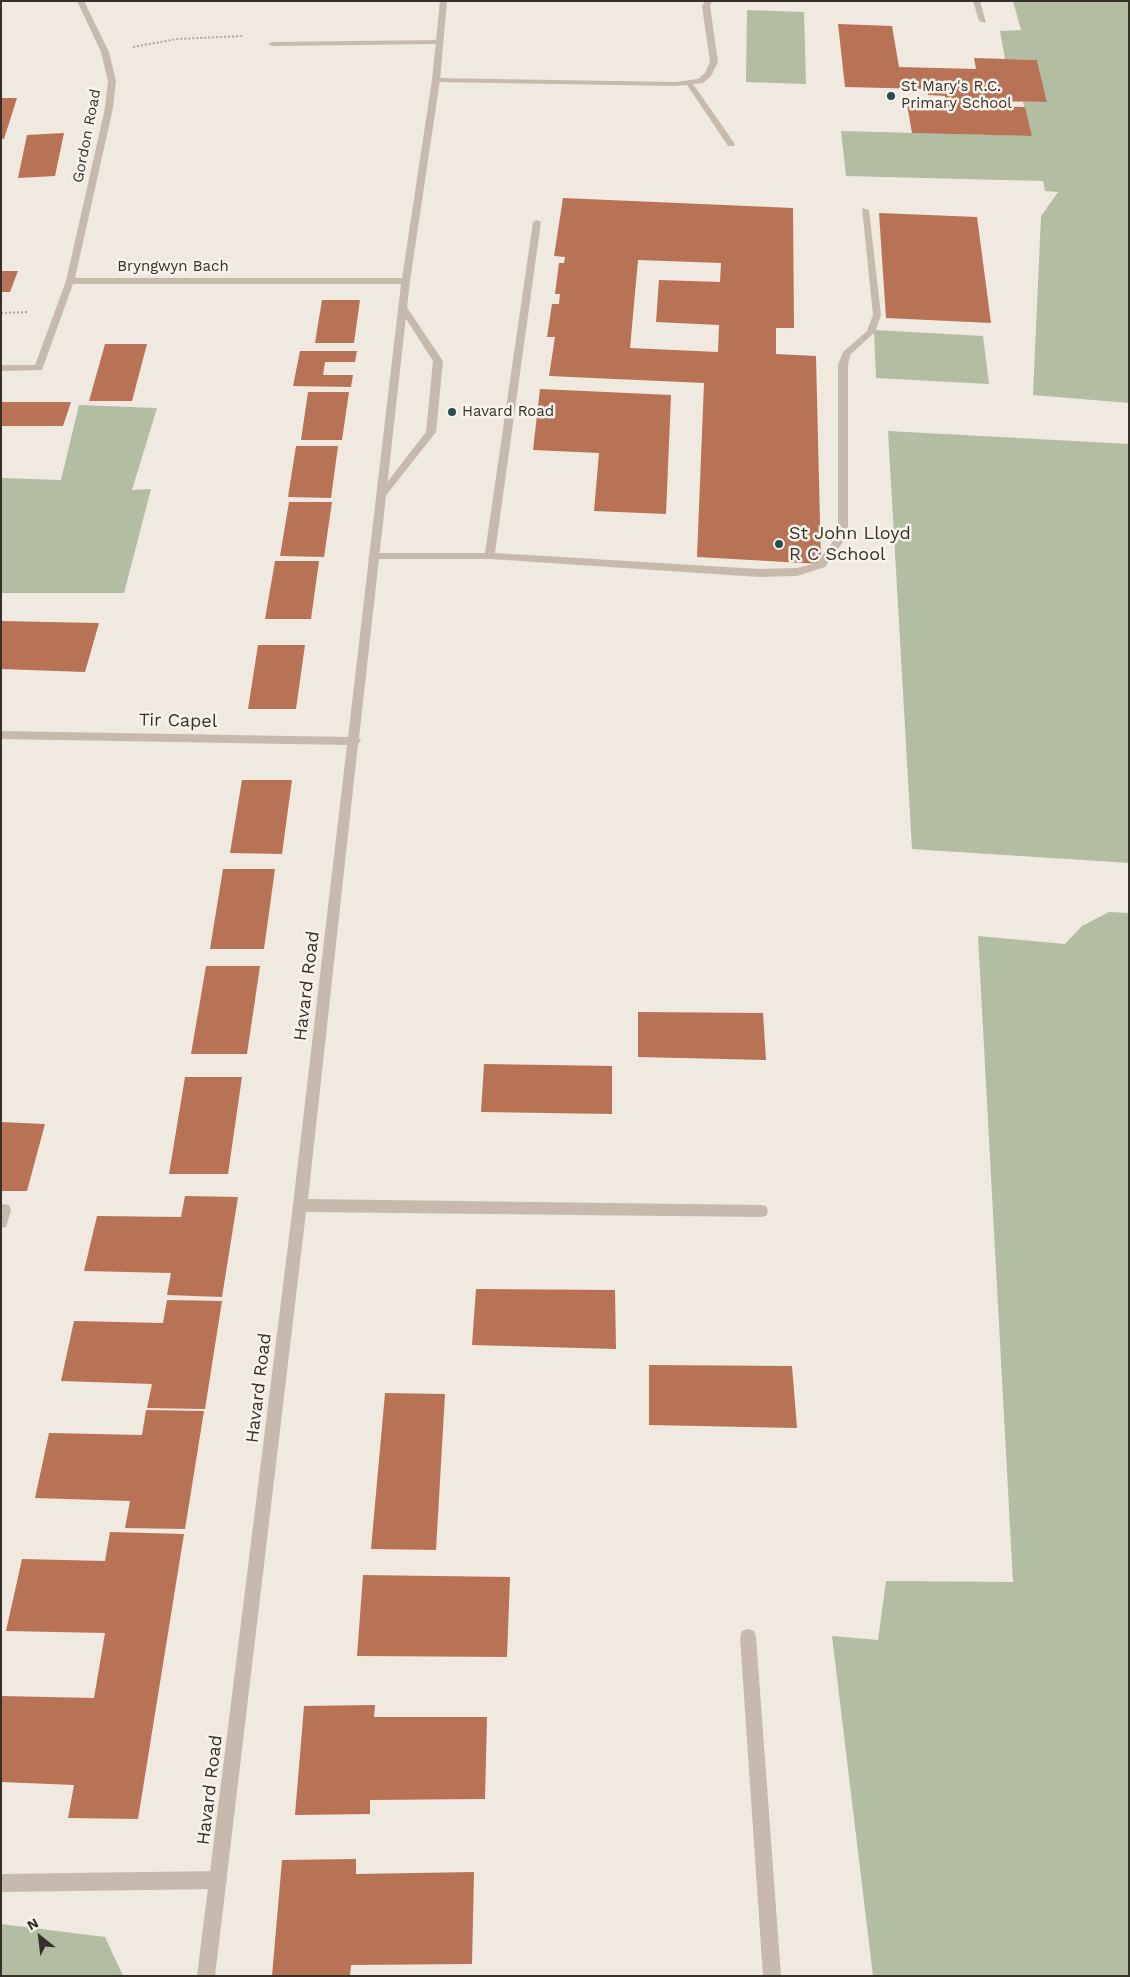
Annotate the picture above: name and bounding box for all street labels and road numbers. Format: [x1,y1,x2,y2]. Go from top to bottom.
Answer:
street label: Gordon Road [69,88,105,184]
street label: Bryngwyn Bach [117,258,229,276]
street label: Tir Capel [139,710,217,732]
street label: Havard Road [290,930,324,1042]
street label: Havard Road [242,1332,276,1444]
street label: Havard Road [193,1734,227,1846]

